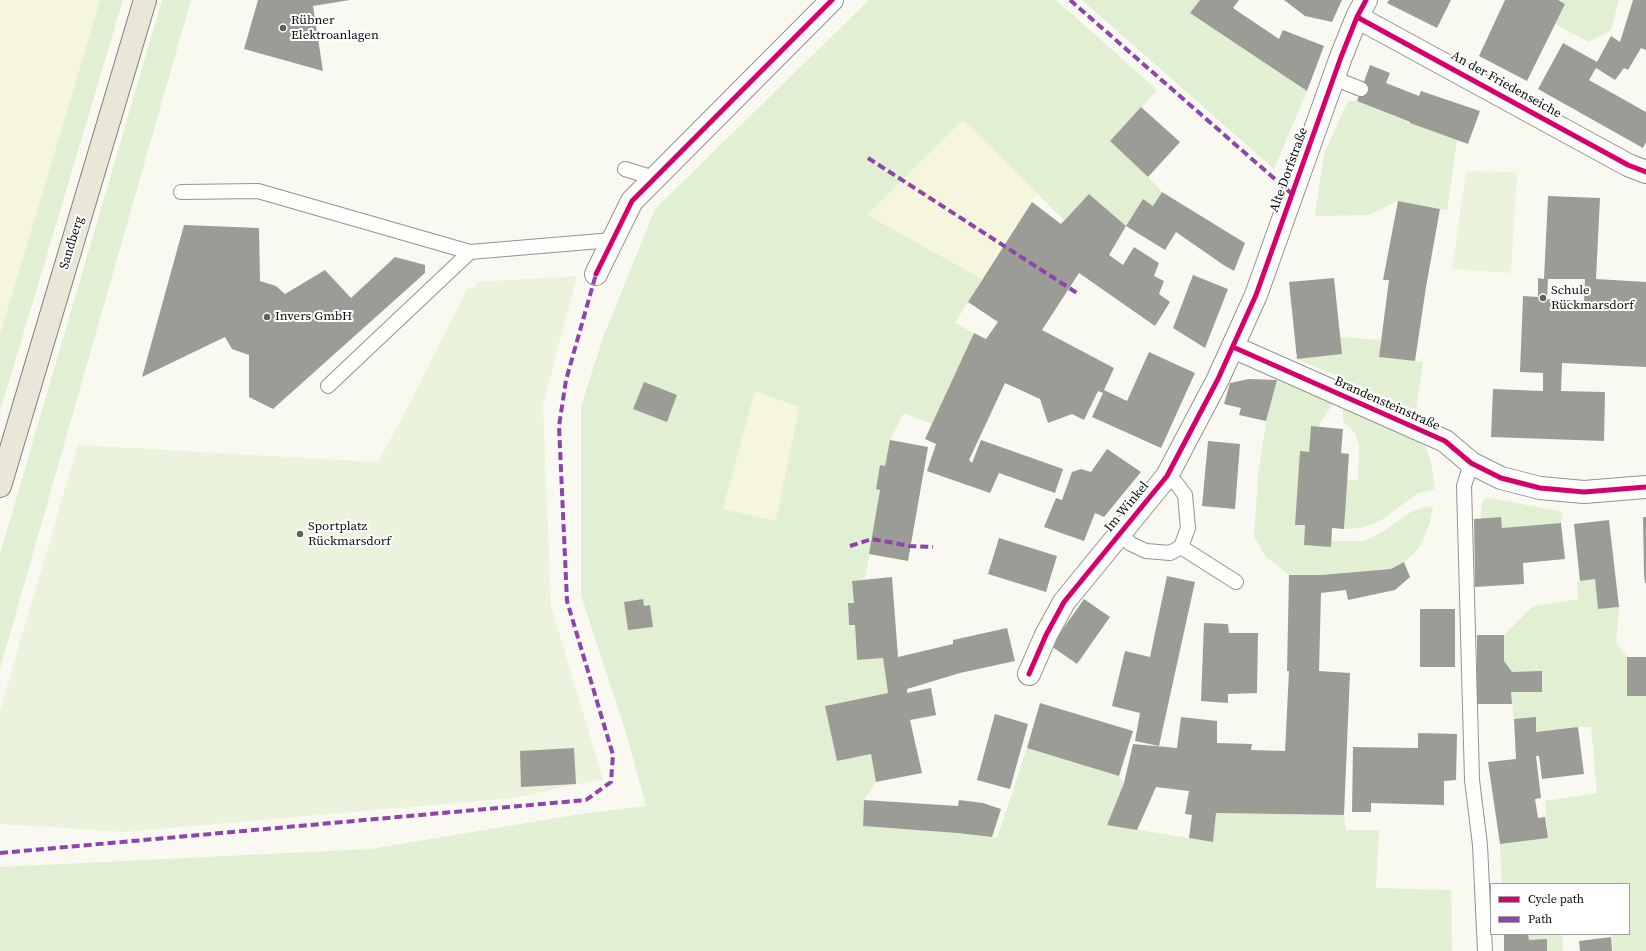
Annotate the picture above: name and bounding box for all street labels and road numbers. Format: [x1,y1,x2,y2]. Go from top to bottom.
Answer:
street label: An der Friedenseiche [1448,48,1564,122]
street label: Alte Dorfstraße [1266,126,1312,214]
street label: Sandberg [57,215,87,271]
street label: Brandensteinstraße [1332,374,1442,434]
street label: Im Winkel [1101,479,1153,535]

